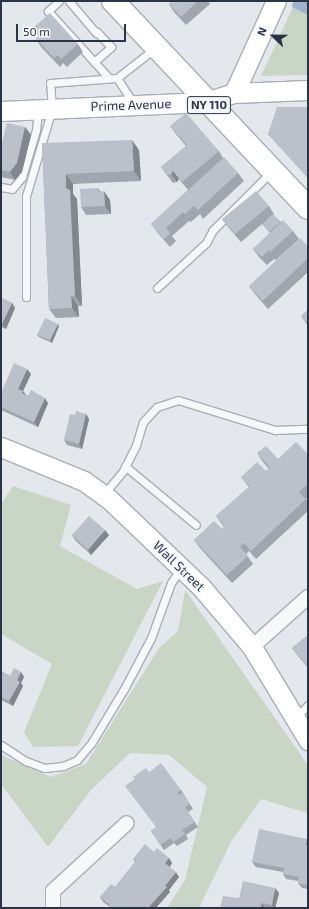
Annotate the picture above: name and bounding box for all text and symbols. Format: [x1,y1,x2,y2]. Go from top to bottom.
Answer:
scale bar [18,16,128,42]
north arrow [253,16,293,56]
text: 50 m [23,24,50,38]
text: N [254,25,269,37]
road number: NY 110 [186,95,232,115]
street label: Prime Avenue [90,96,172,114]
street label: Wall Street [150,537,208,595]

